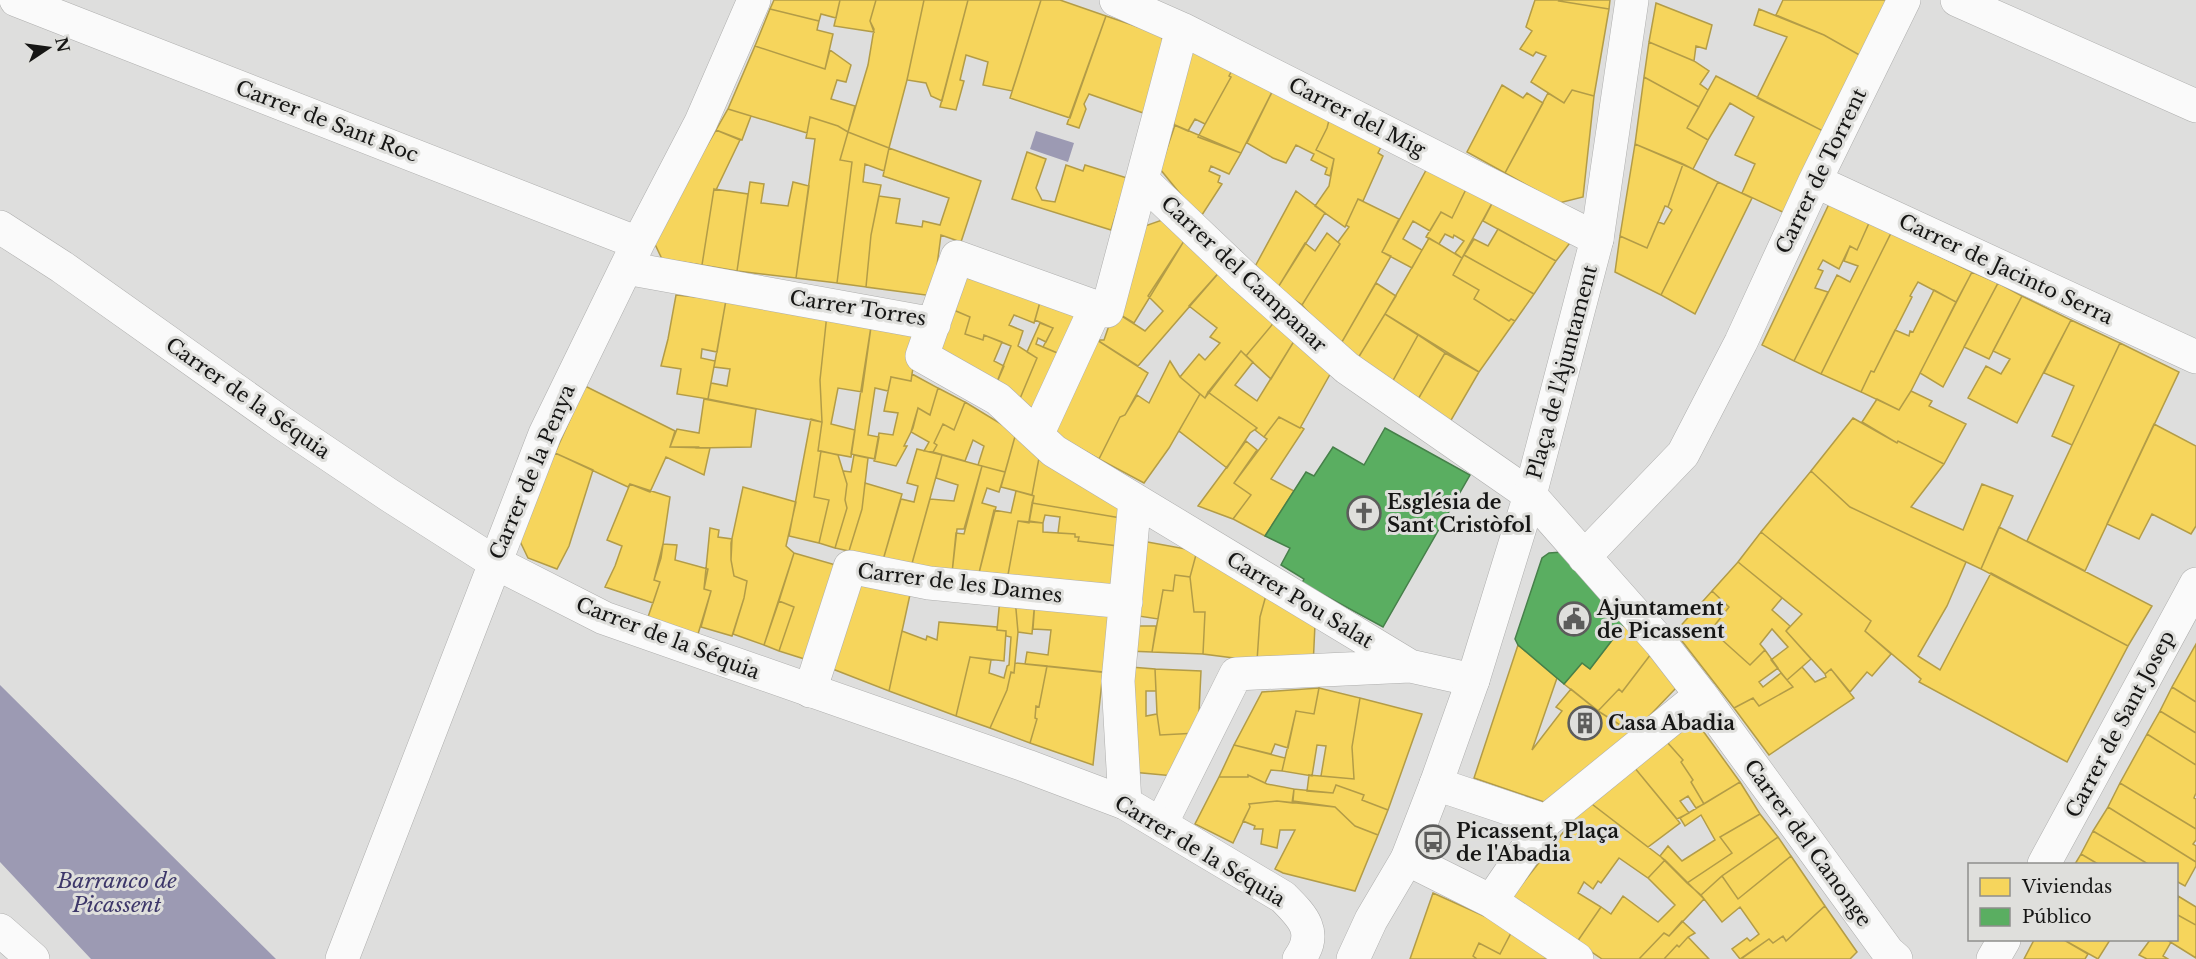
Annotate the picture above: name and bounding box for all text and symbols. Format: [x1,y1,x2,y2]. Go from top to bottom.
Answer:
north arrow [18,18,78,78]
text: N [51,35,74,54]
street label: Carrer del Mig [1285,72,1430,162]
street label: Carrer de Sant Roc [232,75,422,167]
street label: Carrer de Torrent [1771,84,1872,258]
street label: Carrer del Campanar [1156,191,1332,357]
street label: Carrer de Jacinto Serra [1895,209,2118,330]
street label: Plaça de l'Ajuntament [1522,262,1602,482]
street label: Carrer Torres [788,285,928,331]
street label: Carrer de la Séquia [161,332,335,464]
street label: Carrer de la Penya [484,380,580,563]
place label: Església de Sant Cristòfol [1387,490,1532,537]
church icon: Església de Sant Cristòfol [1346,495,1382,531]
street label: Carrer Pou Salat [1222,547,1378,653]
street label: Carrer de les Dames [856,559,1064,607]
street label: Carrer de la Séquia [573,592,764,684]
place label: Ajuntament de Picassent [1596,596,1725,643]
public building icon: Ajuntament de Picassent [1556,601,1592,637]
street label: Carrer de Sant Josep [2060,626,2180,822]
building icon: Casa Abadia [1567,705,1603,741]
place label: Casa Abadia [1608,711,1735,735]
street label: Carrer del Canonge [1739,755,1877,931]
street label: Carrer de la Séquia [1110,791,1290,912]
place label: Picassent, Plaça de l'Abadia [1456,819,1620,866]
bus stop icon: Picassent, Plaça de l'Abadia [1415,824,1451,860]
legend [1968,863,2178,941]
water label: Barranco de Picassent [56,868,177,918]
text: Viviendas [2021,876,2112,898]
text: Público [2022,906,2092,928]

